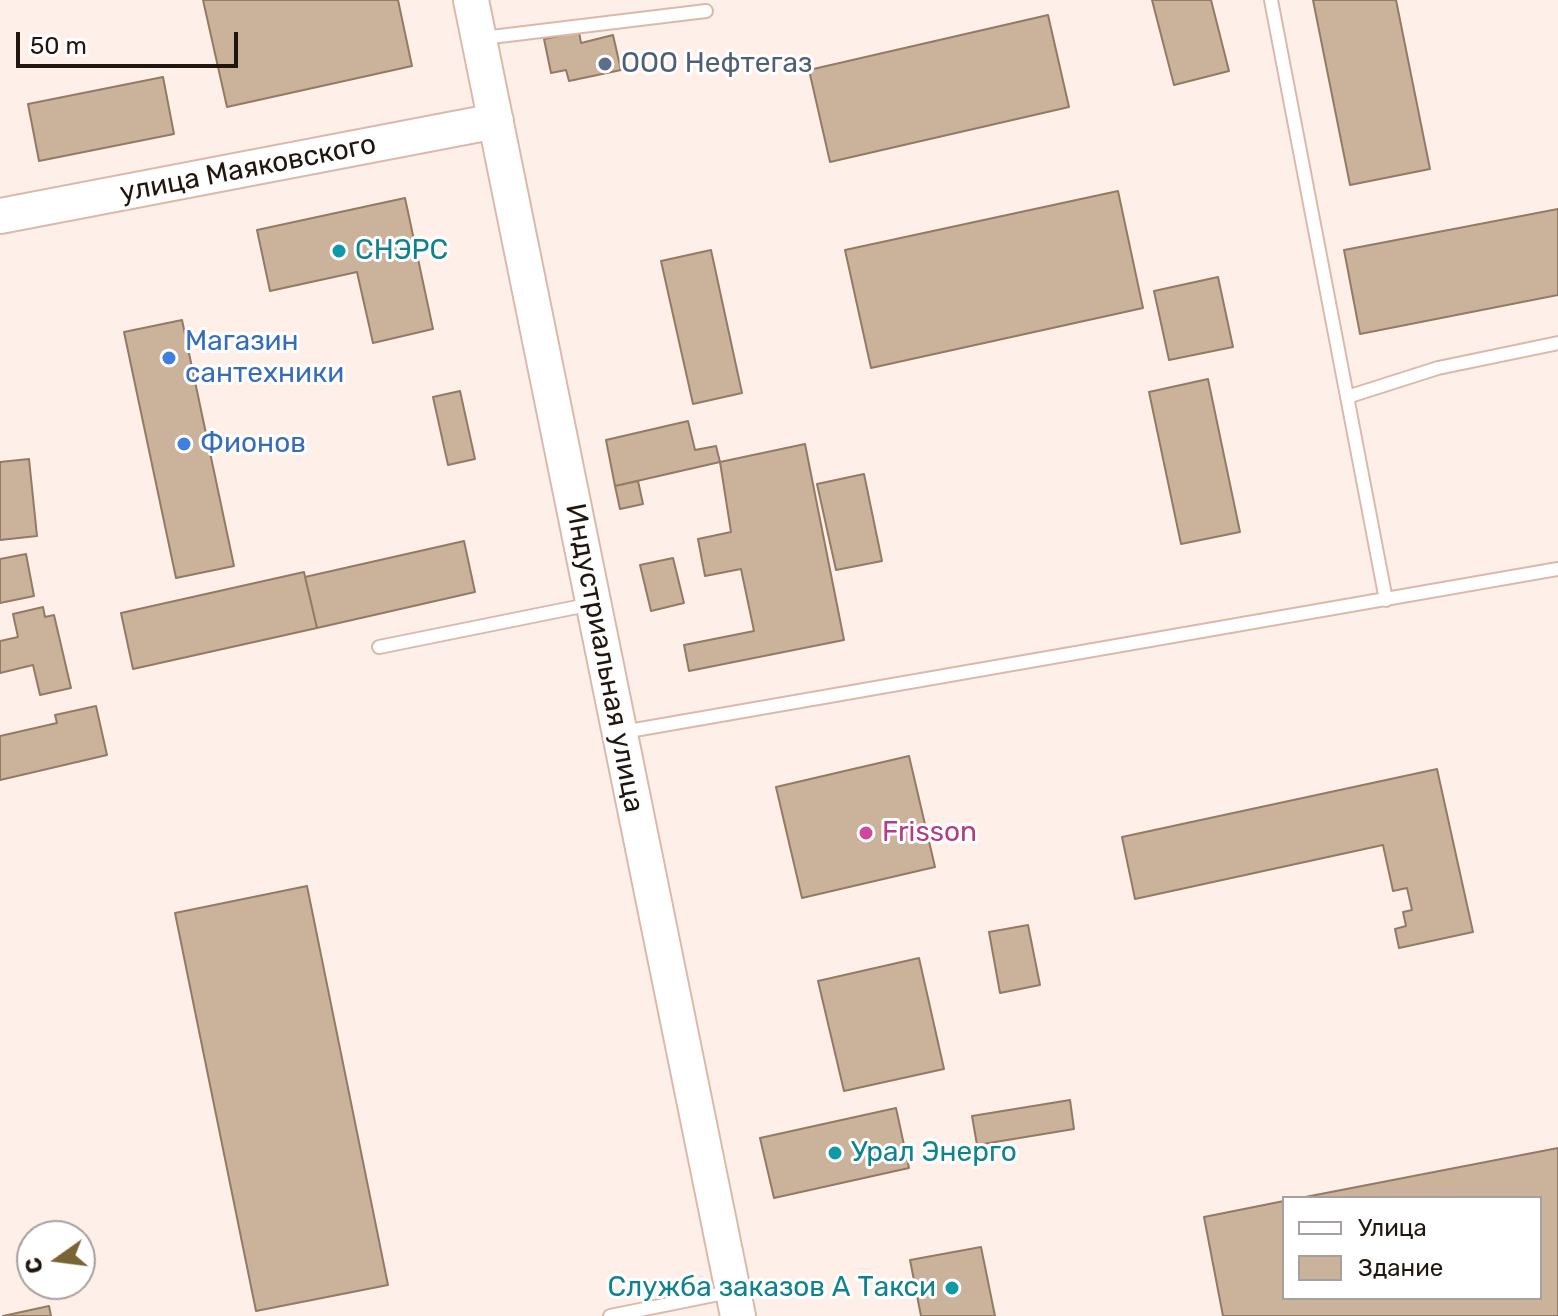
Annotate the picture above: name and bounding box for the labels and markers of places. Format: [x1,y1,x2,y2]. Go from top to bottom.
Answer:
place label: ООО Нефтегаз [621,47,812,81]
marker: ООО Нефтегаз [596,55,614,73]
place label: СНЭРС [355,234,448,268]
marker: СНЭРС [330,242,348,260]
place label: Магазин сантехники [185,325,344,391]
marker: Магазин сантехники [160,349,178,367]
place label: Фионов [200,427,306,461]
marker: Фионов [175,435,193,453]
place label: Frisson [882,816,977,850]
marker: Frisson [857,824,875,842]
place label: Урал Энерго [851,1136,1017,1170]
marker: Урал Энерго [826,1144,844,1162]
place label: Служба заказов А Такси [607,1271,936,1305]
marker: Служба заказов А Такси [943,1279,961,1297]

